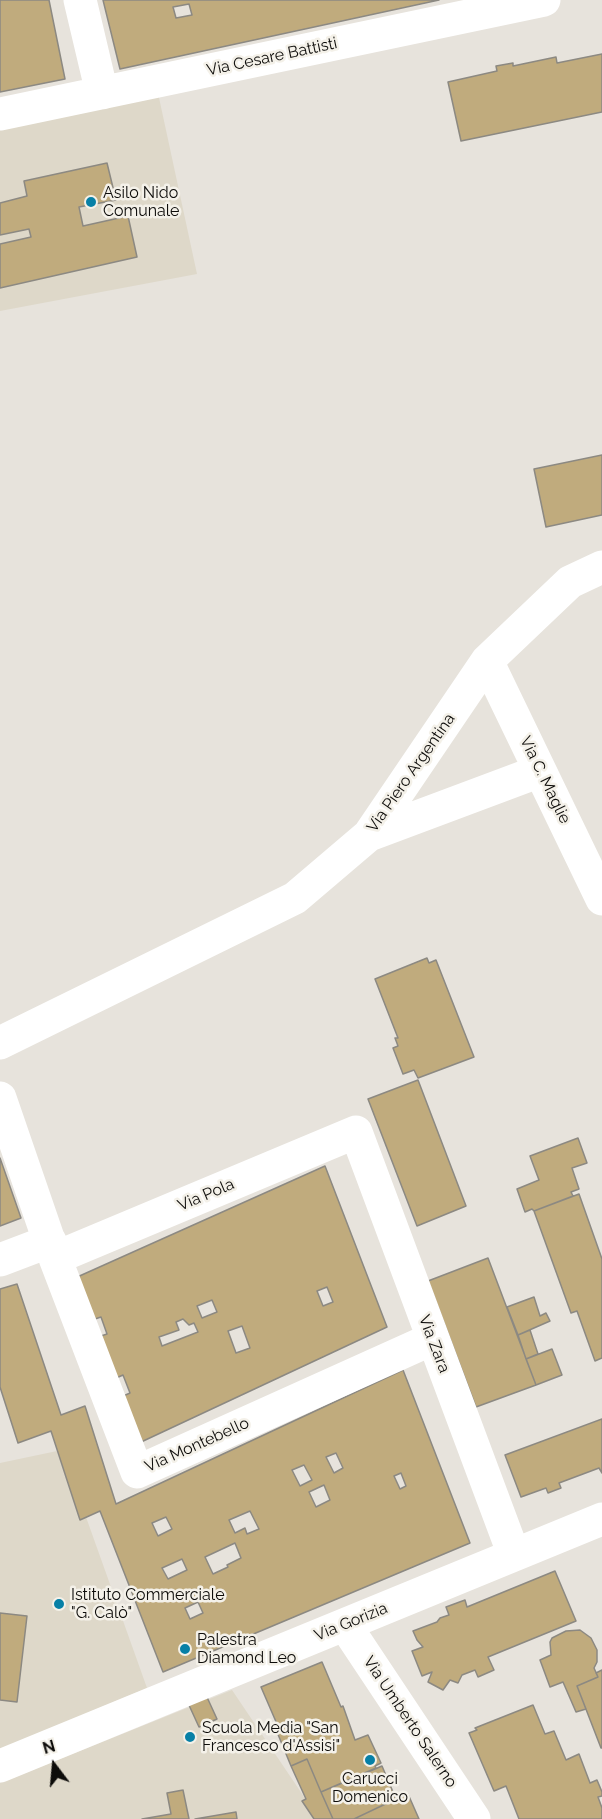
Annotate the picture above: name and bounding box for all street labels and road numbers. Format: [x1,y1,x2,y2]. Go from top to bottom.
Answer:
street label: Via Cesare Battisti [205,34,339,80]
street label: Via Piero Argentina [363,710,459,836]
street label: Via C. Maglie [516,733,574,827]
street label: Via Pola [175,1175,237,1215]
street label: Via Zara [414,1312,454,1376]
street label: Via Montebello [142,1413,252,1477]
street label: Via Gorizia [312,1599,390,1645]
street label: Via Umberto Salerno [359,1653,461,1791]

